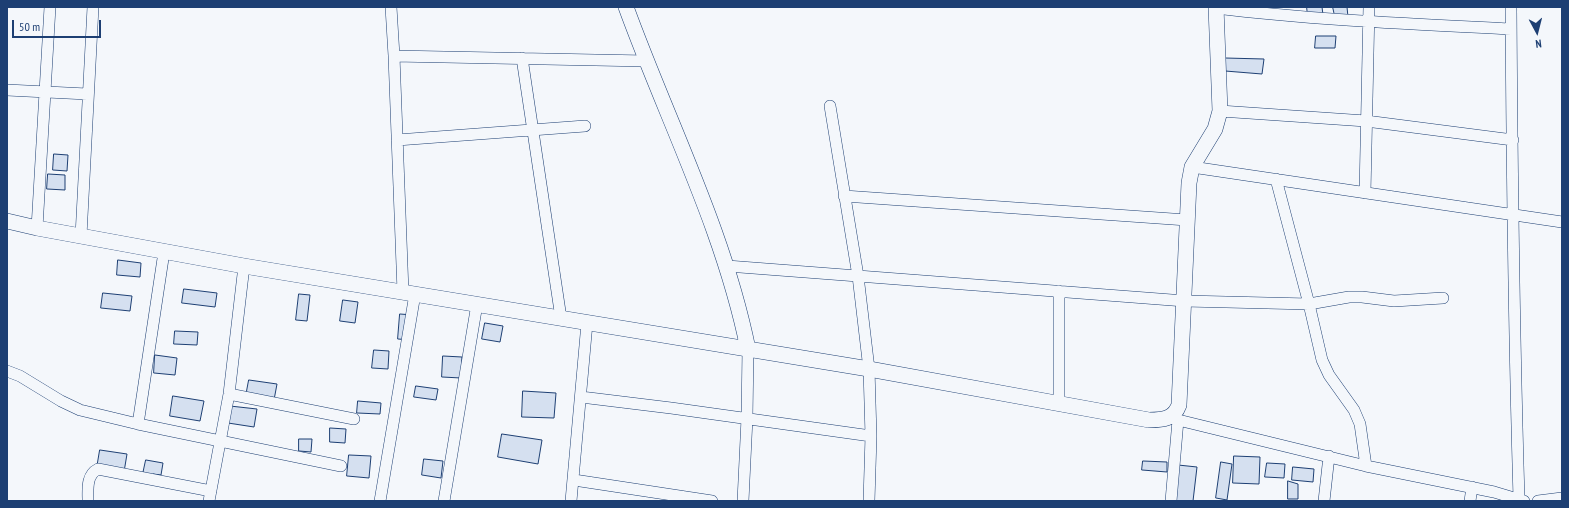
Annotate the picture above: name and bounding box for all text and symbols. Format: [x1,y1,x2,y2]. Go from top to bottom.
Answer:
scale bar [14,12,103,38]
north arrow [1517,12,1557,52]
text: 50 m [19,19,40,34]
text: N [1535,37,1542,51]

